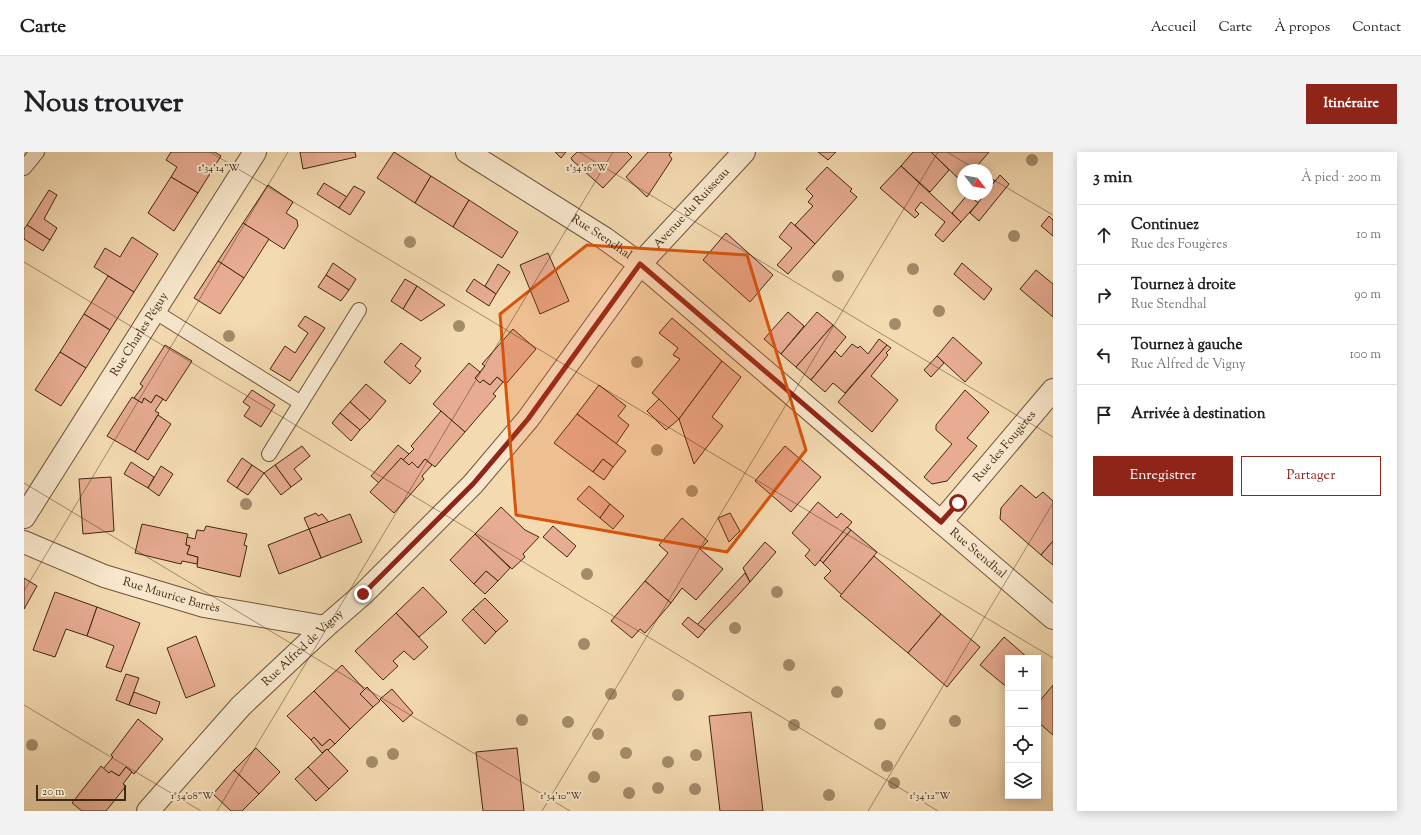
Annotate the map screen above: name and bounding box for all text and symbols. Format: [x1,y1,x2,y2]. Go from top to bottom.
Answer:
text: Carte [20,14,66,41]
text: Accueil [1151,18,1196,38]
text: Carte [1218,18,1252,38]
text: À propos [1274,18,1330,38]
text: Contact [1352,18,1401,38]
text: Nous trouver [24,84,183,124]
button: Itinéraire [1306,84,1397,124]
text: 1°34'14"W [198,161,240,176]
text: 1°34'16"W [566,161,608,176]
street label: Avenue du Ruisseau [650,164,734,253]
north arrow [957,164,993,200]
text: 3 min [1093,166,1132,190]
text: À pied · 200 m [1301,169,1381,187]
street label: Rue Stendhal [567,210,636,265]
text: Continuez [1131,215,1199,236]
icon: ahead [1093,224,1115,246]
text: 10 m [1356,226,1381,244]
text: Rue des Fougères [1131,236,1227,254]
text: Tournez à droite [1131,275,1236,296]
icon: right [1093,284,1115,306]
text: 90 m [1354,286,1381,304]
street label: Rue Charles Péguy [106,289,173,380]
text: Rue Stendhal [1131,296,1207,314]
text: Tournez à gauche [1131,335,1242,356]
icon: left [1093,344,1115,366]
text: 100 m [1349,346,1381,364]
text: Rue Alfred de Vigny [1131,356,1246,374]
icon: arrive [1093,404,1115,426]
text: Arrivée à destination [1131,404,1266,425]
street label: Rue des Fougères [969,407,1041,486]
button: Enregistrer [1093,456,1233,496]
button: Partager [1241,456,1381,496]
route start [949,494,967,512]
street label: Rue Stendhal [945,524,1011,584]
street label: Rue Maurice Barrès [120,573,221,618]
route end [354,585,372,603]
street label: Rue Alfred de Vigny [258,606,348,691]
map controls [1005,655,1041,799]
button: + [1005,655,1041,691]
button: − [1005,691,1041,727]
button: locate [1005,727,1041,763]
button: layers [1005,763,1041,799]
scale bar [36,783,126,802]
text: 20 m [42,784,64,800]
text: 1°34'08"W [171,789,213,804]
text: 1°34'10"W [540,789,582,804]
text: 1°34'12"W [910,789,950,804]

